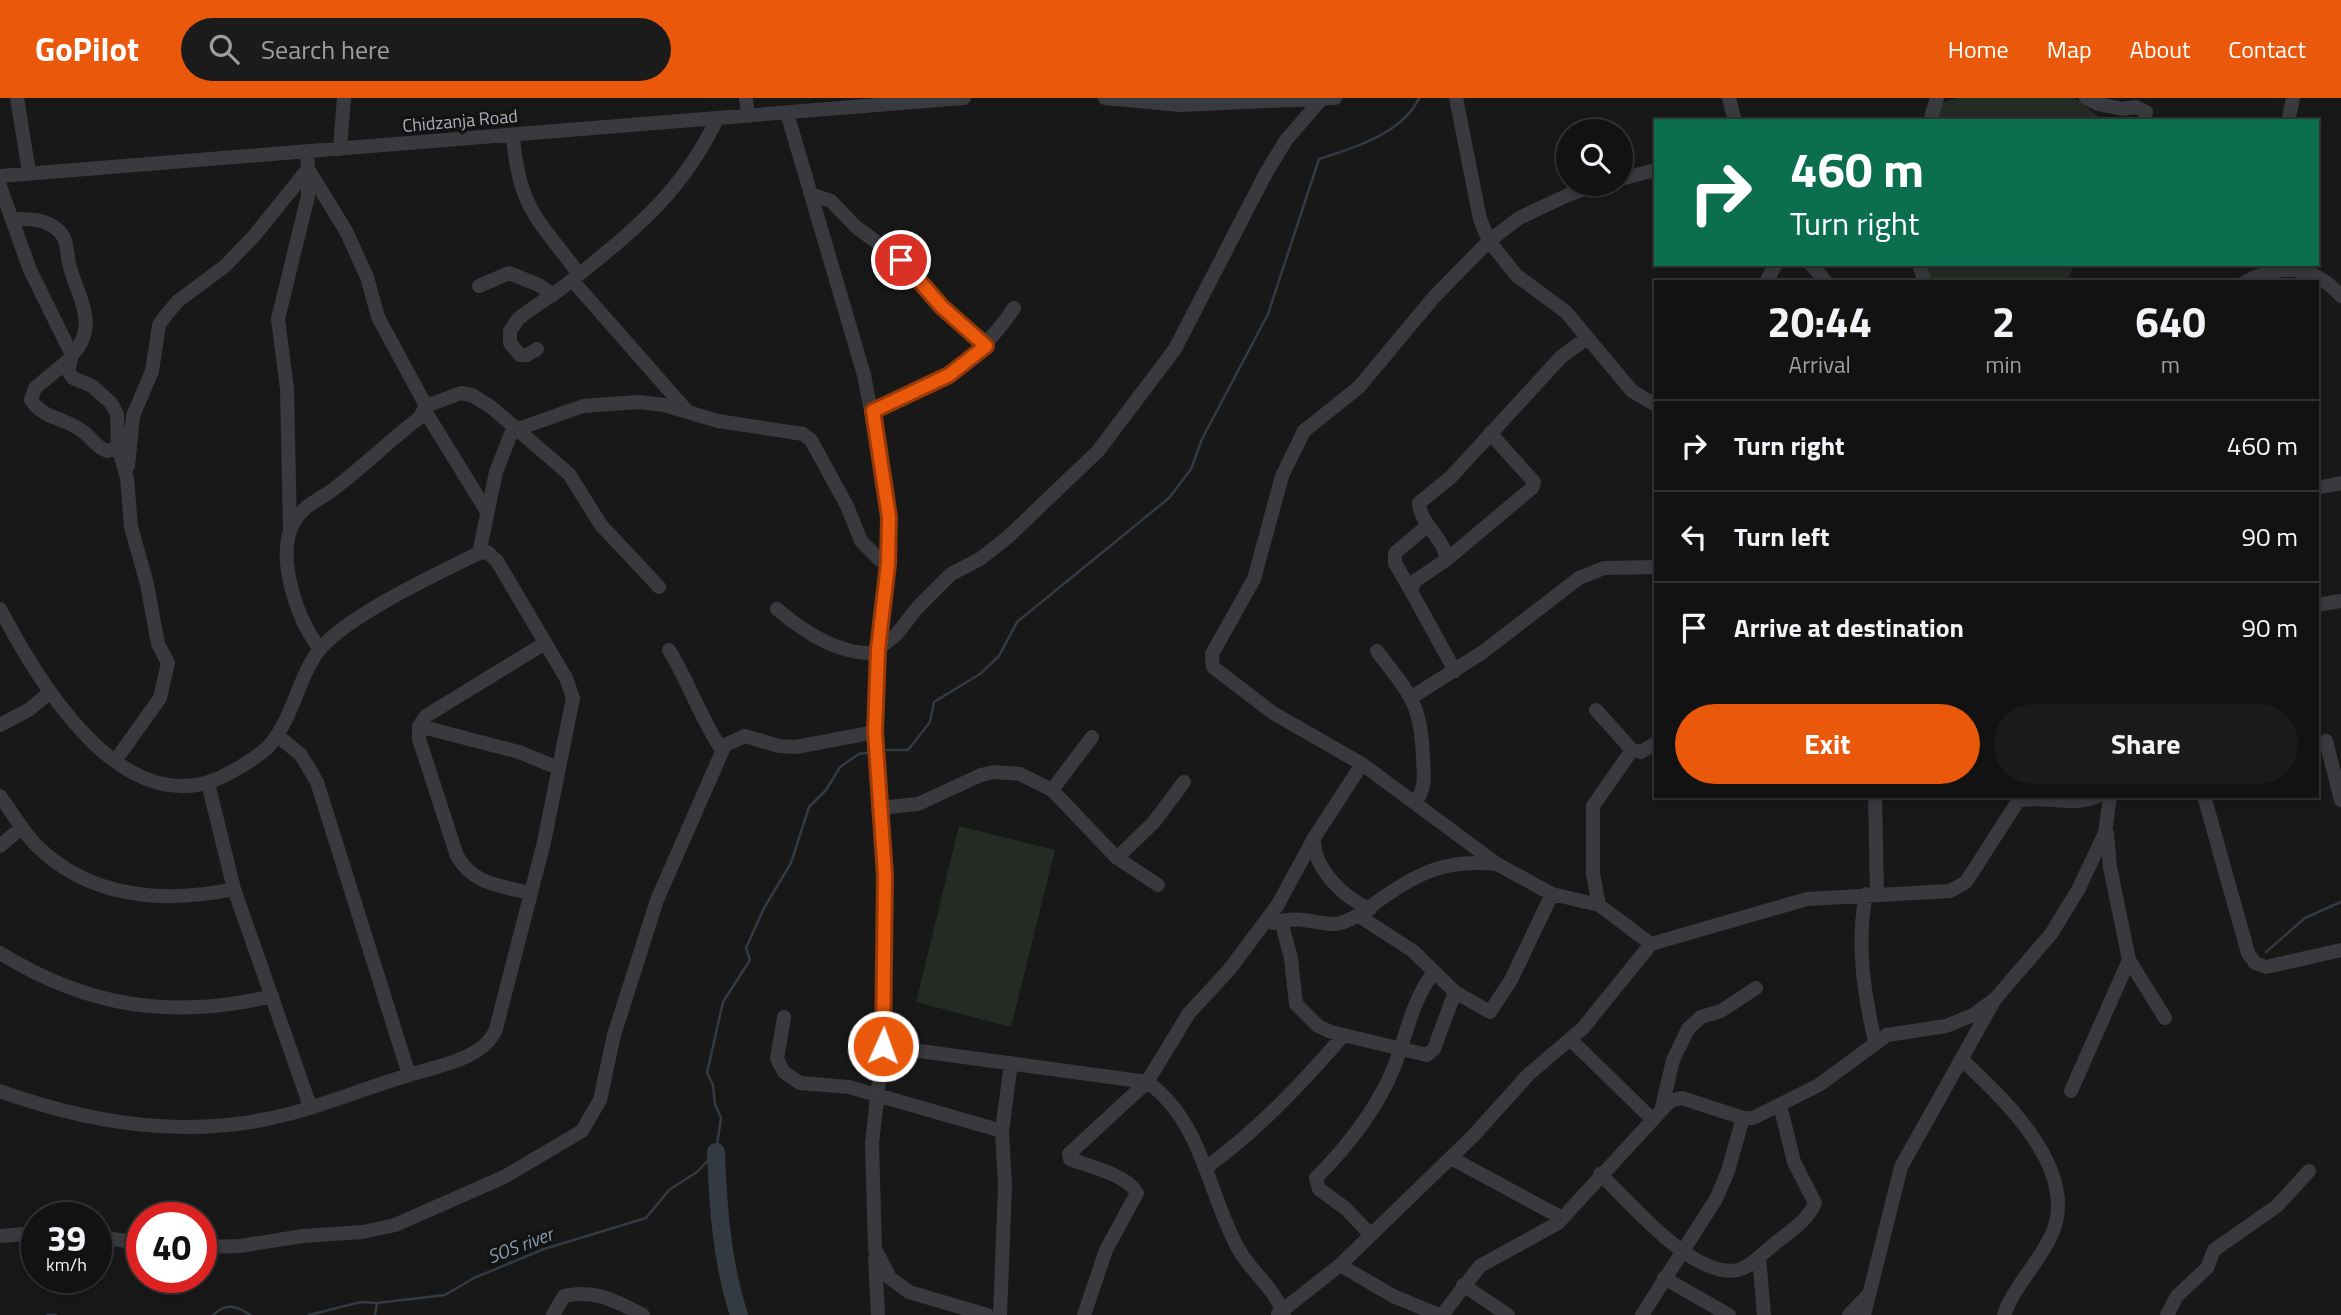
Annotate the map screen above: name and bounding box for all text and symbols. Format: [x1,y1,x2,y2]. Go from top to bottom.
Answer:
search box [181,18,671,81]
text: GoPilot [35,24,139,74]
icon: search [205,30,243,68]
text: Search here [261,30,390,69]
text: Home [1948,31,2009,67]
text: Map [2047,31,2092,67]
text: About [2130,31,2190,67]
text: Contact [2228,31,2306,67]
street label: Chidzanja Road [401,102,519,139]
map controls [1556,119,1633,196]
button: search [1556,119,1633,196]
text: 460 m [1790,131,1924,206]
icon: right [1675,147,1766,238]
text: Turn right [1790,199,1919,247]
pin [871,230,931,290]
icon: arrive [882,241,920,279]
text: 20:44 [1767,289,1872,353]
text: 2 [1992,289,2015,353]
text: 640 [2135,289,2206,353]
text: Arrival [1788,347,1851,382]
text: min [1985,347,2022,382]
text: m [2161,347,2180,382]
text: Turn right [1734,426,1845,465]
text: 460 m [2227,426,2298,465]
icon: right [1675,427,1713,465]
text: Turn left [1734,517,1829,556]
text: 90 m [2241,517,2298,556]
icon: left [1675,518,1713,556]
text: Arrive at destination [1734,608,1964,647]
text: 90 m [2241,608,2298,647]
icon: arrive [1675,609,1713,647]
button: Exit [1675,704,1980,784]
button: Share [1994,704,2298,784]
position arrow [846,1009,920,1083]
speed limit sign: 40 [126,1202,217,1293]
text: 39 [47,1211,86,1265]
water label: SOS river [483,1218,559,1270]
text: km/h [46,1251,87,1278]

